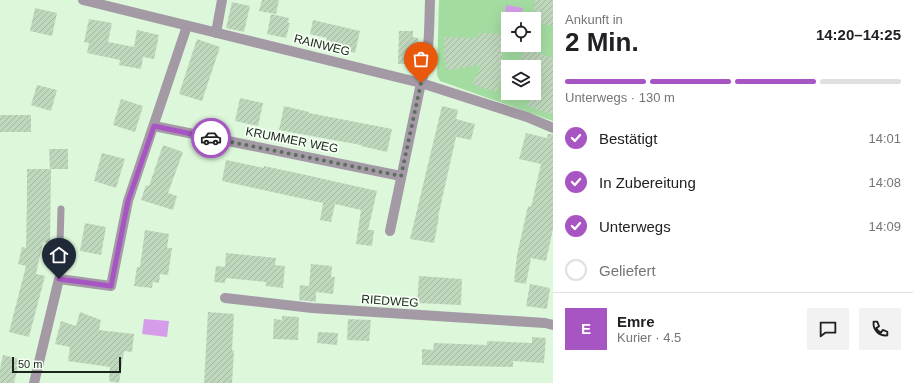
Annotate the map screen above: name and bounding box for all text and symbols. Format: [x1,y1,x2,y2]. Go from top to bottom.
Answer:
map controls [501,12,541,100]
button: locate [501,12,541,52]
text: Ankunft in [565,12,623,27]
text: 14:20–14:25 [816,26,901,43]
text: 2 Min. [565,27,639,57]
street label: RAINWEG [292,31,352,59]
pin [404,42,438,83]
icon: bag [410,48,432,70]
button: layers [501,60,541,100]
text: Unterwegs · 130 m [565,90,675,105]
courier [191,118,231,158]
street label: KRUMMER WEG [245,124,339,156]
icon: car [200,127,222,149]
icon: check [565,127,587,149]
text: Bestätigt [599,130,657,147]
text: 14:01 [868,131,901,146]
icon: check [565,171,587,193]
text: In Zubereitung [599,174,696,191]
text: 14:08 [868,175,901,190]
icon: check [565,215,587,237]
text: Unterwegs [599,218,671,235]
text: 14:09 [868,219,901,234]
pin [42,238,76,279]
icon: home [48,244,70,266]
text: Geliefert [599,262,656,279]
street label: RIEDWEG [361,292,419,310]
button: chat [807,308,849,350]
button: phone [859,308,901,350]
text: Emre [617,313,655,330]
text: E [581,320,591,337]
text: Kurier · 4.5 [617,330,681,345]
scale bar [12,355,121,374]
text: 50 m [18,358,42,370]

